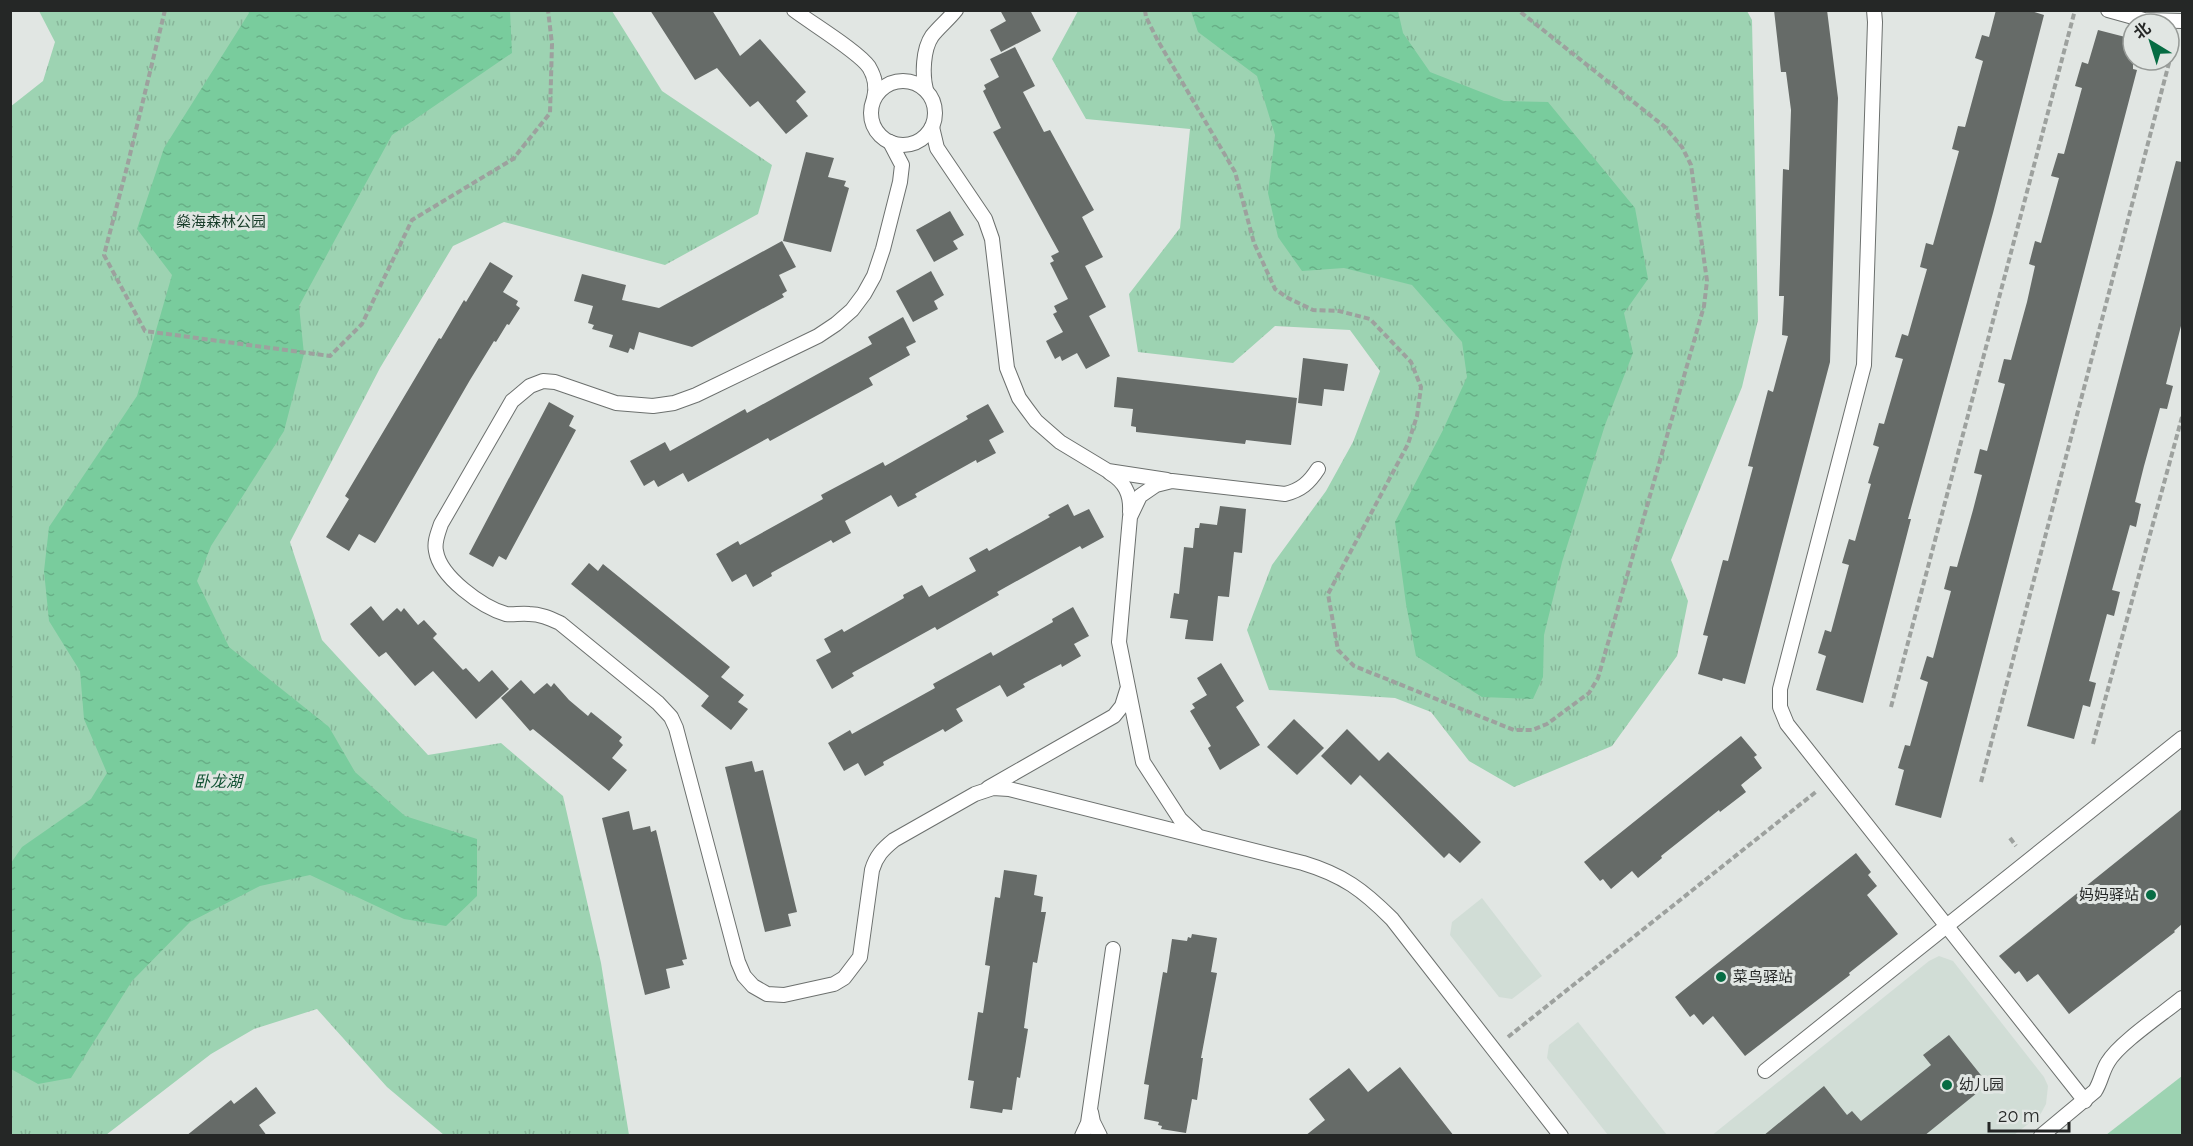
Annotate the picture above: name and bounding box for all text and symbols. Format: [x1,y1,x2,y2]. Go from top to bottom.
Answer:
north arrow [2121,12,2181,72]
text: 北 [2130,18,2154,43]
park label: 燊海森林公园 [176,213,266,231]
water label: 卧龙湖 [194,772,245,791]
place label: 妈妈驿站 [2079,886,2139,904]
marker: 妈妈驿站 [2144,888,2158,902]
place label: 菜鸟驿站 [1733,968,1793,986]
marker: 菜鸟驿站 [1714,970,1728,984]
place label: 幼儿园 [1959,1076,2004,1094]
marker: 幼儿园 [1940,1078,1954,1092]
scale bar [1989,1095,2068,1133]
text: 20 m [1998,1105,2040,1126]

